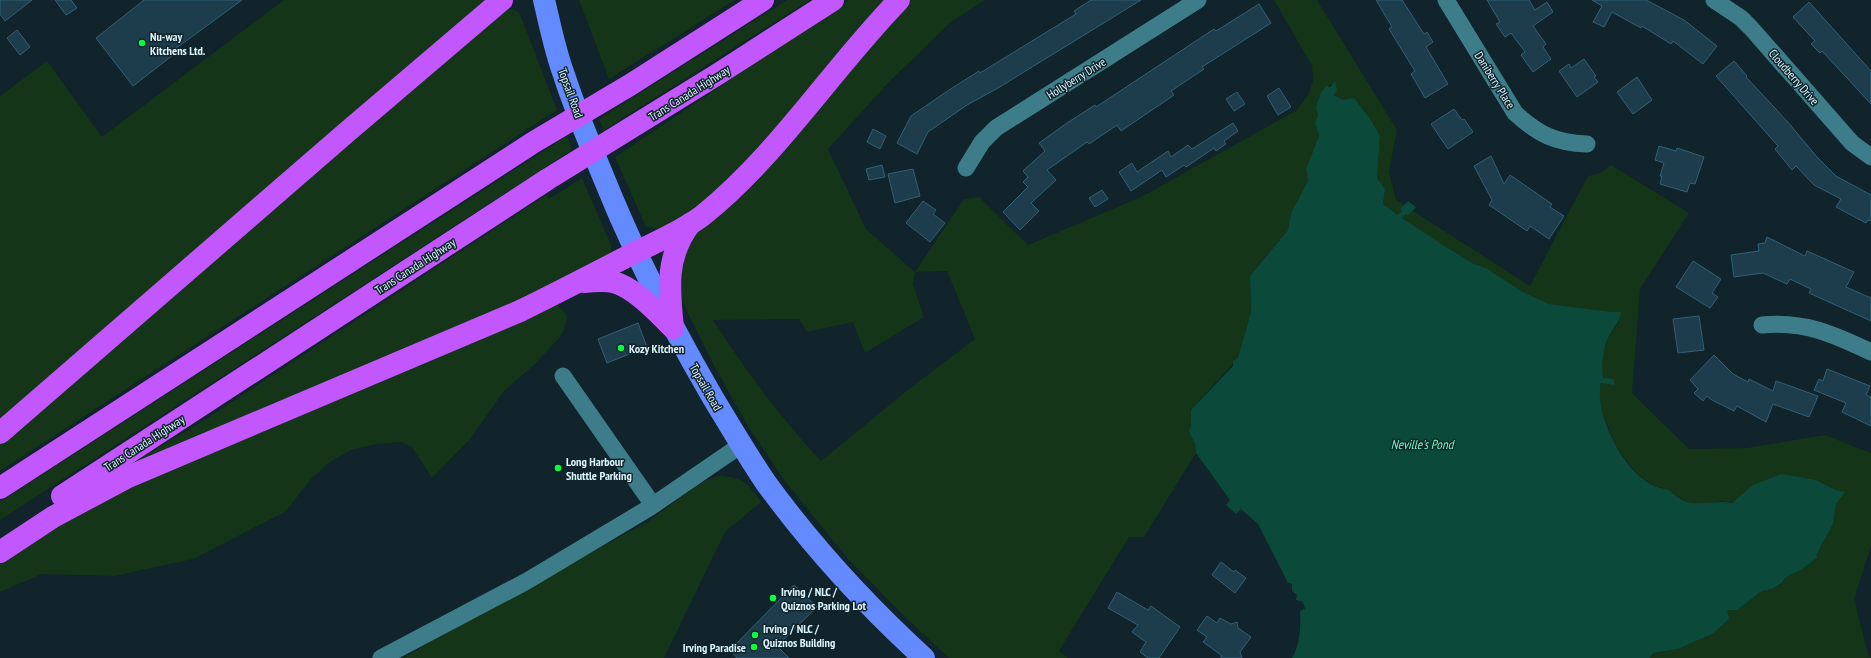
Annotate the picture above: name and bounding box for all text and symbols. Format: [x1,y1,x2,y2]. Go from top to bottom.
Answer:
place label: Nu-way Kitchens Ltd. [150,29,206,58]
marker: Nu-way Kitchens Ltd. [137,38,147,48]
street label: Cloudberry Drive [1766,46,1822,108]
street label: Daniberry Place [1472,49,1518,111]
street label: Hollyberry Drive [1044,54,1108,102]
street label: Trans Canada Highway [646,62,733,124]
street label: Topsail Road [555,66,587,120]
street label: Trans Canada Highway [372,234,458,298]
place label: Kozy Kitchen [629,341,684,356]
marker: Kozy Kitchen [616,343,626,353]
street label: Topsail Road [687,361,725,413]
street label: Trans Canada Highway [101,411,187,475]
water label: Neville's Pond [1391,436,1456,453]
place label: Long Harbour Shuttle Parking [566,454,632,483]
marker: Long Harbour Shuttle Parking [553,463,563,473]
place label: Irving / NLC / Quiznos Parking Lot [781,584,866,613]
marker: Irving / NLC / Quiznos Parking Lot [768,593,778,603]
place label: Irving / NLC / Quiznos Building [763,621,835,650]
marker: Irving / NLC / Quiznos Building [750,630,760,640]
place label: Irving Paradise [683,640,746,655]
marker: Irving Paradise [749,642,759,652]

